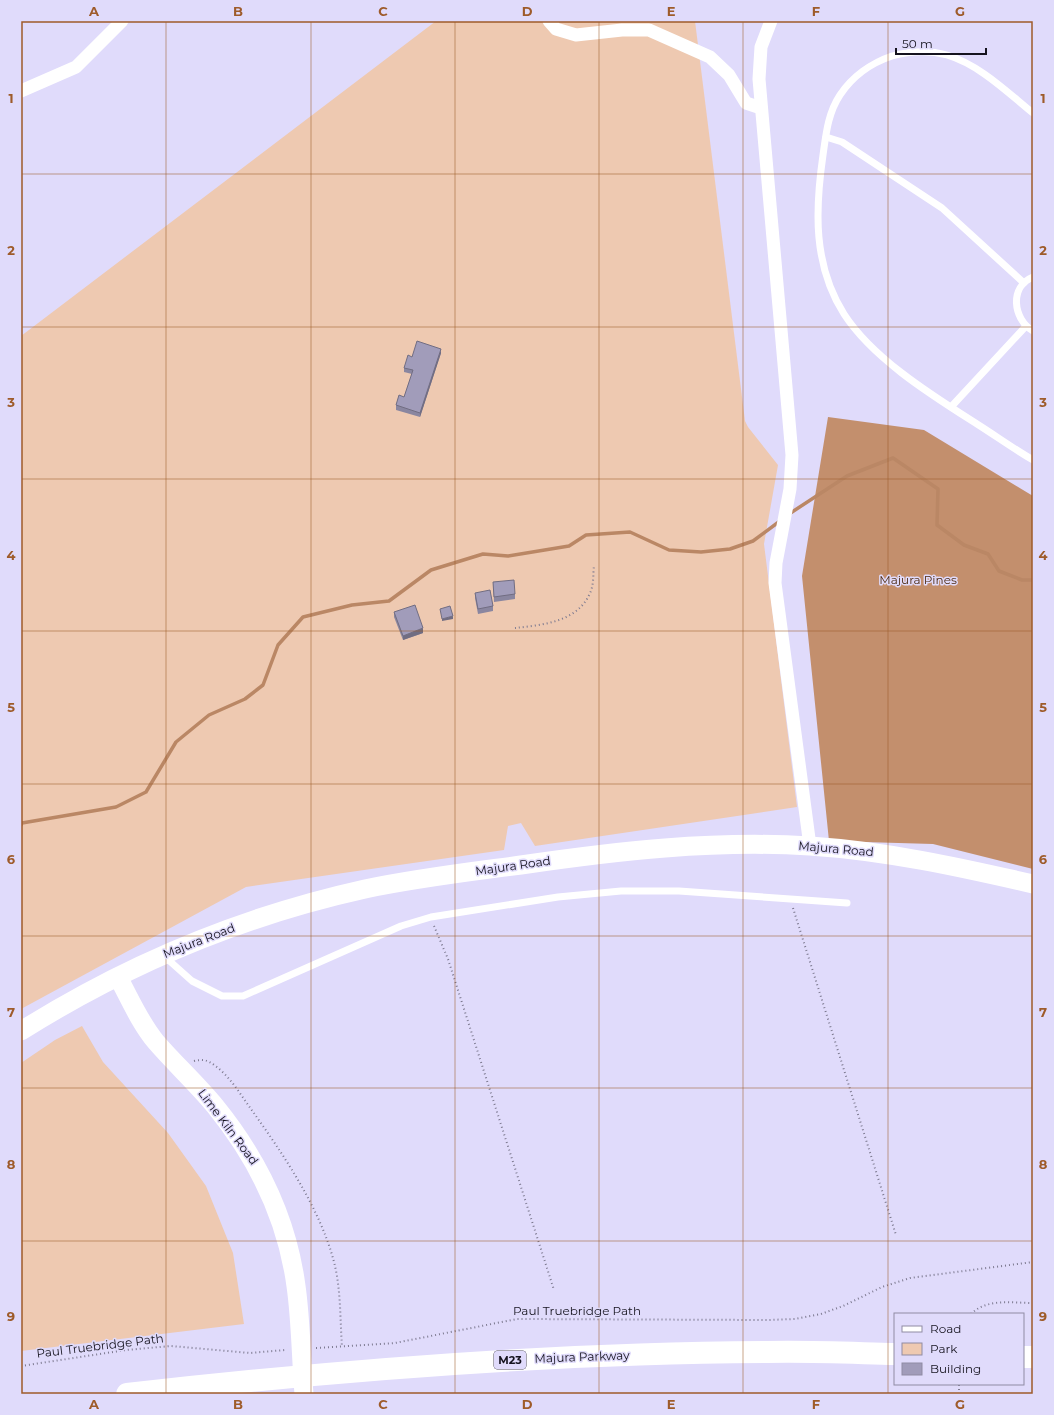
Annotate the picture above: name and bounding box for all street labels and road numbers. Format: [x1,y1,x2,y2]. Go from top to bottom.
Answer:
street label: Majura Road [798,838,874,859]
street label: Majura Road [474,853,552,878]
street label: Majura Road [161,920,237,961]
street label: Lime Kiln Road [195,1086,262,1168]
street label: Paul Truebridge Path [513,1303,641,1318]
street label: Paul Truebridge Path [35,1330,164,1361]
street label: Majura Parkway [534,1347,630,1366]
road number: M23 [494,1351,526,1369]

